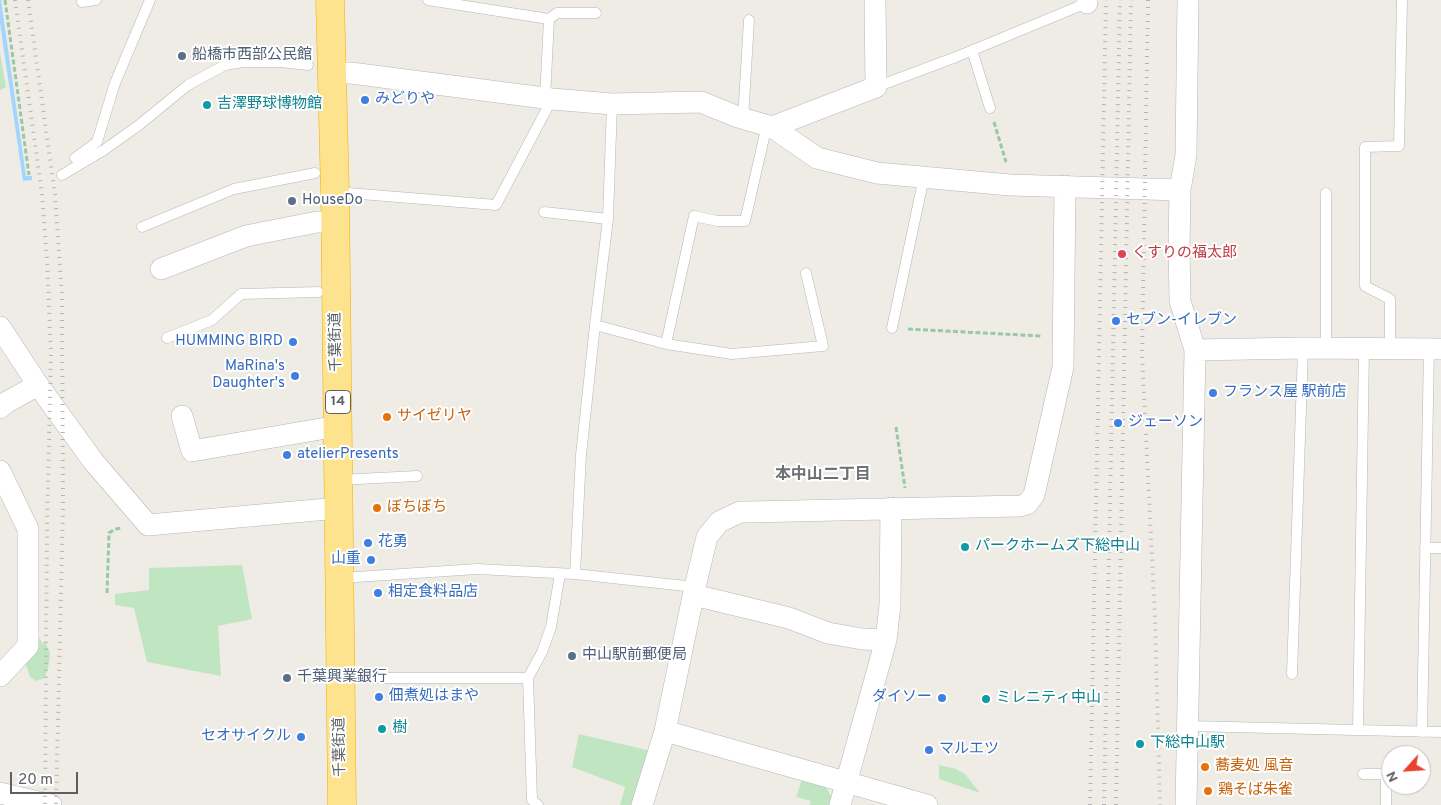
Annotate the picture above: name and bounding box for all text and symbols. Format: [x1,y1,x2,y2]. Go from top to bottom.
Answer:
place label: 船橋市西部公民館 [192,47,312,65]
marker: 船橋市西部公民館 [176,50,188,62]
place label: みどりや [375,91,435,109]
marker: みどりや [359,94,371,106]
place label: 吉澤野球博物館 [217,96,322,114]
marker: 吉澤野球博物館 [201,99,213,111]
place label: HouseDo [302,192,363,210]
marker: HouseDo [286,195,298,207]
place label: くすりの福太郎 [1132,245,1237,263]
marker: くすりの福太郎 [1116,248,1128,260]
street label: 千葉街道 [327,312,347,372]
place label: セブン-イレブン [1126,312,1237,330]
marker: セブン-イレブン [1110,315,1122,327]
place label: HUMMING BIRD [175,333,283,351]
marker: HUMMING BIRD [287,336,299,348]
place label: MaRina's Daughter's [212,358,285,393]
marker: MaRina's Daughter's [289,370,301,382]
place label: フランス屋 駅前店 [1223,384,1347,402]
marker: フランス屋 駅前店 [1207,387,1219,399]
road number: 14 [326,391,350,414]
place label: サイゼリヤ [397,408,472,426]
marker: サイゼリヤ [381,411,393,423]
place label: ジェーソン [1128,414,1203,432]
marker: ジェーソン [1112,417,1124,429]
place label: atelierPresents [297,446,399,464]
marker: atelierPresents [281,449,293,461]
district label: 本中山二丁目 [775,466,871,486]
place label: ぼちぼち [387,499,447,517]
marker: ぼちぼち [371,502,383,514]
place label: 花勇 [378,534,408,552]
marker: 花勇 [362,537,374,549]
place label: パークホームズ下総中山 [975,538,1140,556]
marker: パークホームズ下総中山 [959,541,971,553]
place label: 山重 [331,551,361,569]
marker: 山重 [365,554,377,566]
place label: 相定食料品店 [388,584,478,602]
marker: 相定食料品店 [372,587,384,599]
place label: 中山駅前郵便局 [582,647,687,665]
marker: 中山駅前郵便局 [566,650,578,662]
place label: 千葉興業銀行 [297,669,387,687]
marker: 千葉興業銀行 [281,672,293,684]
place label: 佃煮処はまや [389,688,479,706]
place label: ダイソー [872,689,932,707]
place label: ミレニティ中山 [996,690,1101,708]
marker: 佃煮処はまや [373,691,385,703]
marker: ダイソー [936,692,948,704]
marker: ミレニティ中山 [980,693,992,705]
street label: 千葉街道 [331,717,351,777]
place label: 樹 [392,720,407,738]
marker: 樹 [376,723,388,735]
place label: セオサイクル [201,728,291,746]
marker: セオサイクル [295,731,307,743]
place label: 下総中山駅 [1150,735,1225,753]
marker: 下総中山駅 [1134,738,1146,750]
place label: マルエツ [939,741,999,759]
marker: マルエツ [923,744,935,756]
north arrow [1381,745,1431,795]
place label: 蕎麦処 風音 [1215,758,1294,776]
marker: 蕎麦処 風音 [1199,761,1211,773]
scale bar [12,762,80,794]
text: N [1383,768,1403,785]
text: 20 m [18,771,53,790]
place label: 鶏そば朱雀 [1218,782,1293,800]
marker: 鶏そば朱雀 [1202,785,1214,797]

